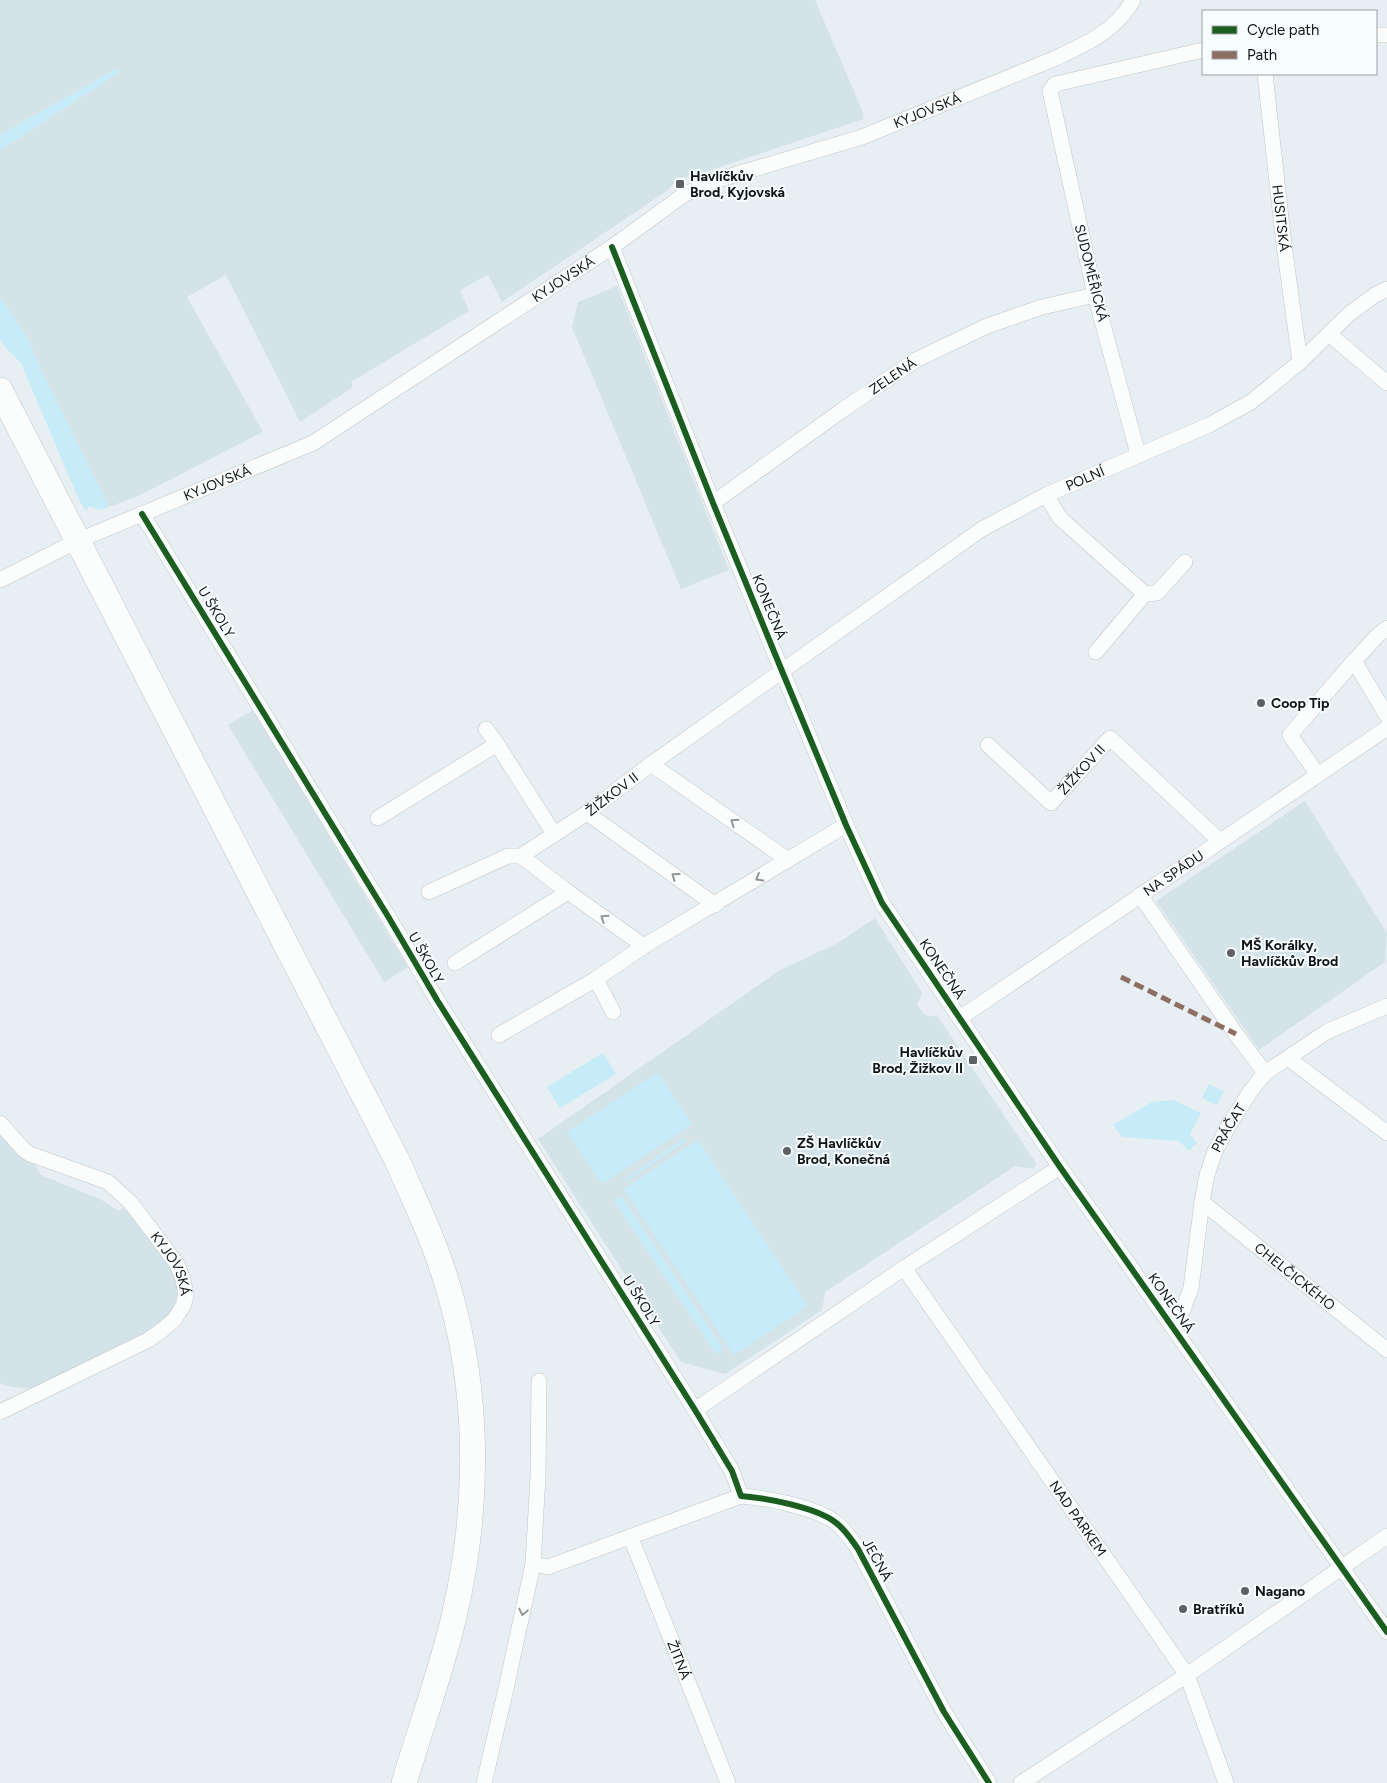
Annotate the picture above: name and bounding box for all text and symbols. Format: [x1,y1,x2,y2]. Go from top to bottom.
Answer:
legend [1202,10,1377,75]
text: Cycle path [1247,21,1319,39]
text: Path [1247,46,1277,64]
street label: KYJOVSKÁ [891,89,964,132]
place label: Havlíčkův Brod, Kyjovská [690,168,785,201]
marker: Havlíčkův Brod, Kyjovská [674,178,686,190]
street label: HUSITSKÁ [1269,184,1293,253]
street label: SUDOMĚŘICKÁ [1071,223,1111,324]
street label: KYJOVSKÁ [529,252,598,306]
street label: ZELENÁ [866,354,920,398]
street label: KYJOVSKÁ [181,461,254,504]
street label: POLNÍ [1063,462,1108,494]
street label: KONEČNÁ [748,572,790,643]
street label: U ŠKOLY [194,583,238,641]
place label: Coop Tip [1271,695,1329,712]
marker: Coop Tip [1255,697,1267,709]
street label: ŽIŽKOV II [1054,741,1109,798]
street label: ŽIŽKOV II [582,768,642,819]
one-way arrow [730,819,740,828]
street label: NA SPÁDU [1140,846,1207,900]
one-way arrow [755,871,764,881]
one-way arrow [671,873,681,882]
one-way arrow [600,915,610,924]
street label: U ŠKOLY [404,929,448,987]
street label: KONEČNÁ [916,936,969,1003]
place label: MŠ Korálky, Havlíčkův Brod [1241,937,1338,970]
marker: MŠ Korálky, Havlíčkův Brod [1225,947,1237,959]
place label: Havlíčkův Brod, Žižkov II [872,1044,963,1077]
marker: Havlíčkův Brod, Žižkov II [967,1054,979,1066]
street label: PRÁČAT [1207,1100,1249,1155]
place label: ZŠ Havlíčkův Brod, Konečná [797,1135,890,1168]
marker: ZŠ Havlíčkův Brod, Konečná [781,1145,793,1157]
street label: KYJOVSKÁ [147,1228,194,1297]
street label: CHELČICKÉHO [1251,1239,1339,1314]
street label: KONEČNÁ [1144,1270,1198,1337]
street label: U ŠKOLY [619,1272,664,1330]
street label: NAD PARKEM [1046,1477,1110,1560]
street label: JEČNÁ [858,1536,896,1585]
place label: Nagano [1255,1583,1305,1600]
marker: Nagano [1239,1585,1251,1597]
place label: Bratříků [1193,1601,1244,1618]
marker: Bratříků [1177,1603,1189,1615]
one-way arrow [518,1608,528,1617]
street label: ŽITNÁ [664,1638,695,1682]

